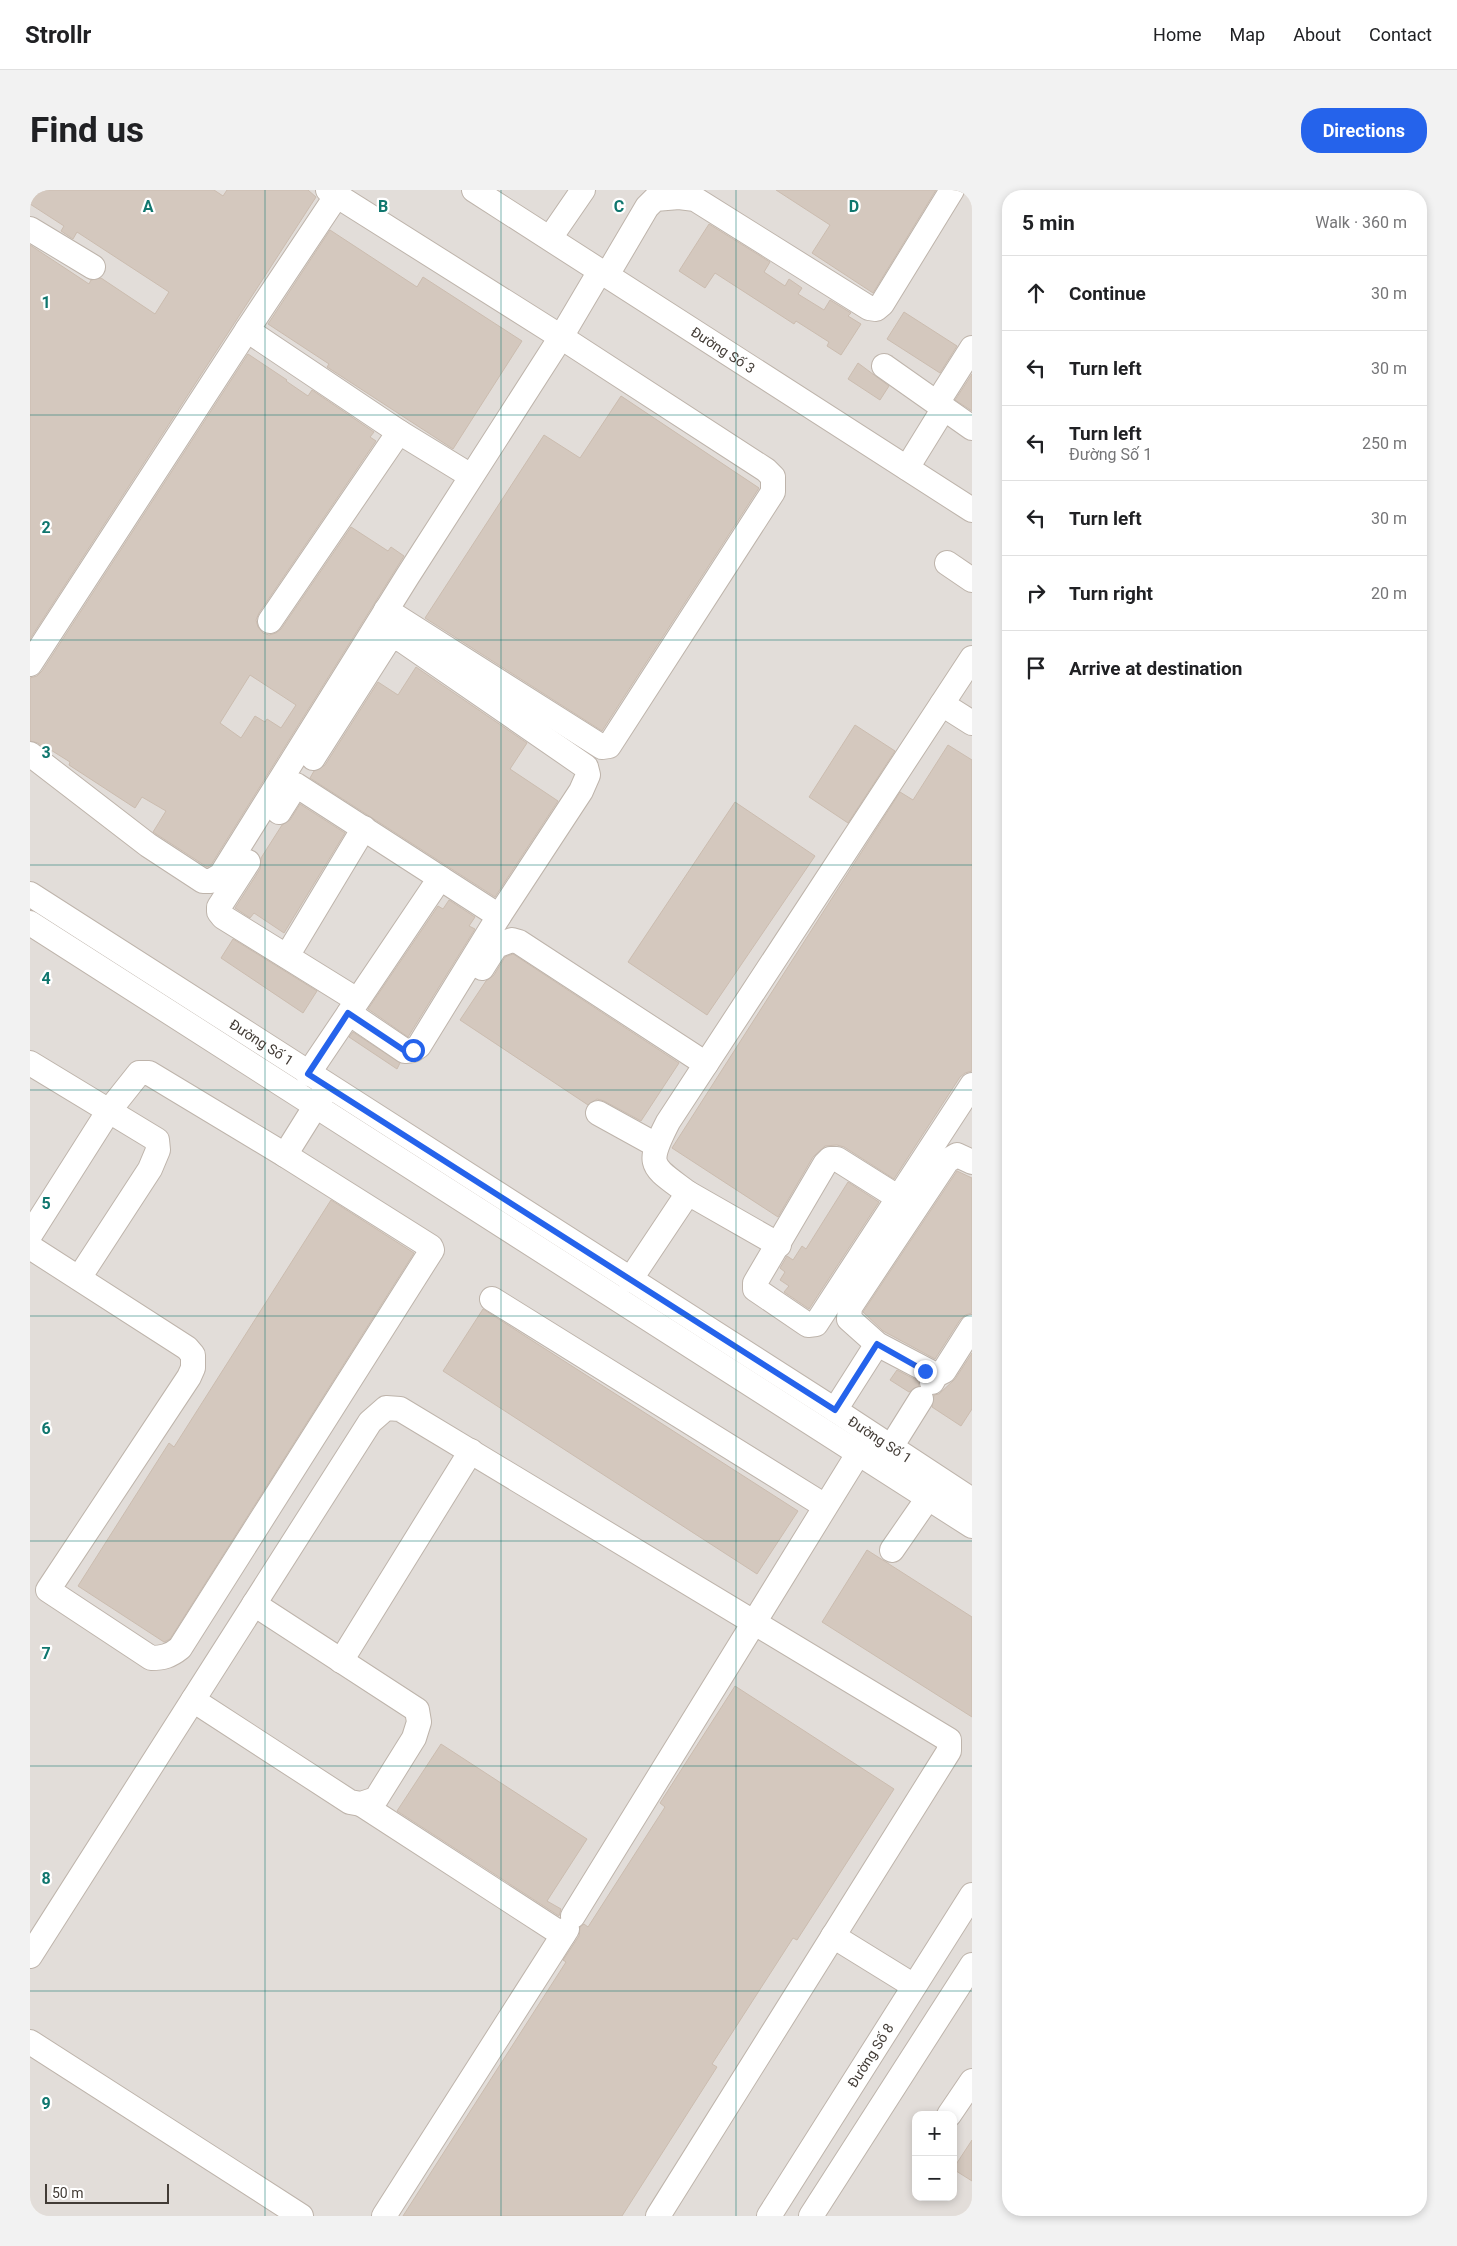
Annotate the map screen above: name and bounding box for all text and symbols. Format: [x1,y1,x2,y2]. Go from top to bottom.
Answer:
text: Strollr [25,21,91,49]
text: Home [1153,24,1202,45]
text: Map [1230,24,1265,45]
text: About [1293,24,1341,45]
text: Contact [1369,24,1432,45]
button: Directions [1301,108,1427,153]
text: Find us [30,110,144,151]
text: A [143,197,154,216]
text: B [378,197,388,216]
text: C [614,197,624,216]
text: D [849,197,859,216]
text: 5 min [1022,211,1075,235]
text: Walk · 360 m [1315,213,1407,232]
icon: ahead [1022,279,1050,307]
text: Continue [1069,282,1146,305]
text: 30 m [1371,284,1407,303]
text: 1 [41,293,51,312]
street label: Đường Số 3 [688,324,758,376]
icon: left [1022,354,1050,382]
text: Turn left [1069,357,1142,380]
text: 30 m [1371,359,1407,378]
text: Turn left [1069,422,1142,445]
icon: left [1022,429,1050,457]
text: 250 m [1362,434,1407,453]
text: Đường Số 1 [1069,445,1152,464]
icon: left [1022,504,1050,532]
text: Turn left [1069,507,1142,530]
text: 30 m [1371,509,1407,528]
text: 2 [41,518,51,537]
icon: right [1022,579,1050,607]
text: Turn right [1069,582,1153,605]
text: 20 m [1371,584,1407,603]
icon: arrive [1022,654,1050,682]
text: Arrive at destination [1069,657,1242,680]
text: 3 [41,743,51,762]
text: 4 [41,969,51,988]
street label: Đường Số 1 [227,1016,297,1069]
route start [402,1039,425,1062]
text: 5 [41,1194,51,1213]
route end [914,1360,937,1383]
street label: Đường Số 1 [845,1413,915,1466]
text: 6 [41,1419,51,1438]
text: 7 [41,1644,51,1663]
text: 8 [41,1869,51,1888]
street label: Đường Số 8 [844,2020,897,2090]
text: 9 [41,2094,51,2113]
map controls [912,2111,957,2201]
button: + [912,2111,957,2156]
button: − [912,2156,957,2201]
scale bar [45,2181,169,2204]
text: 50 m [52,2185,84,2201]

